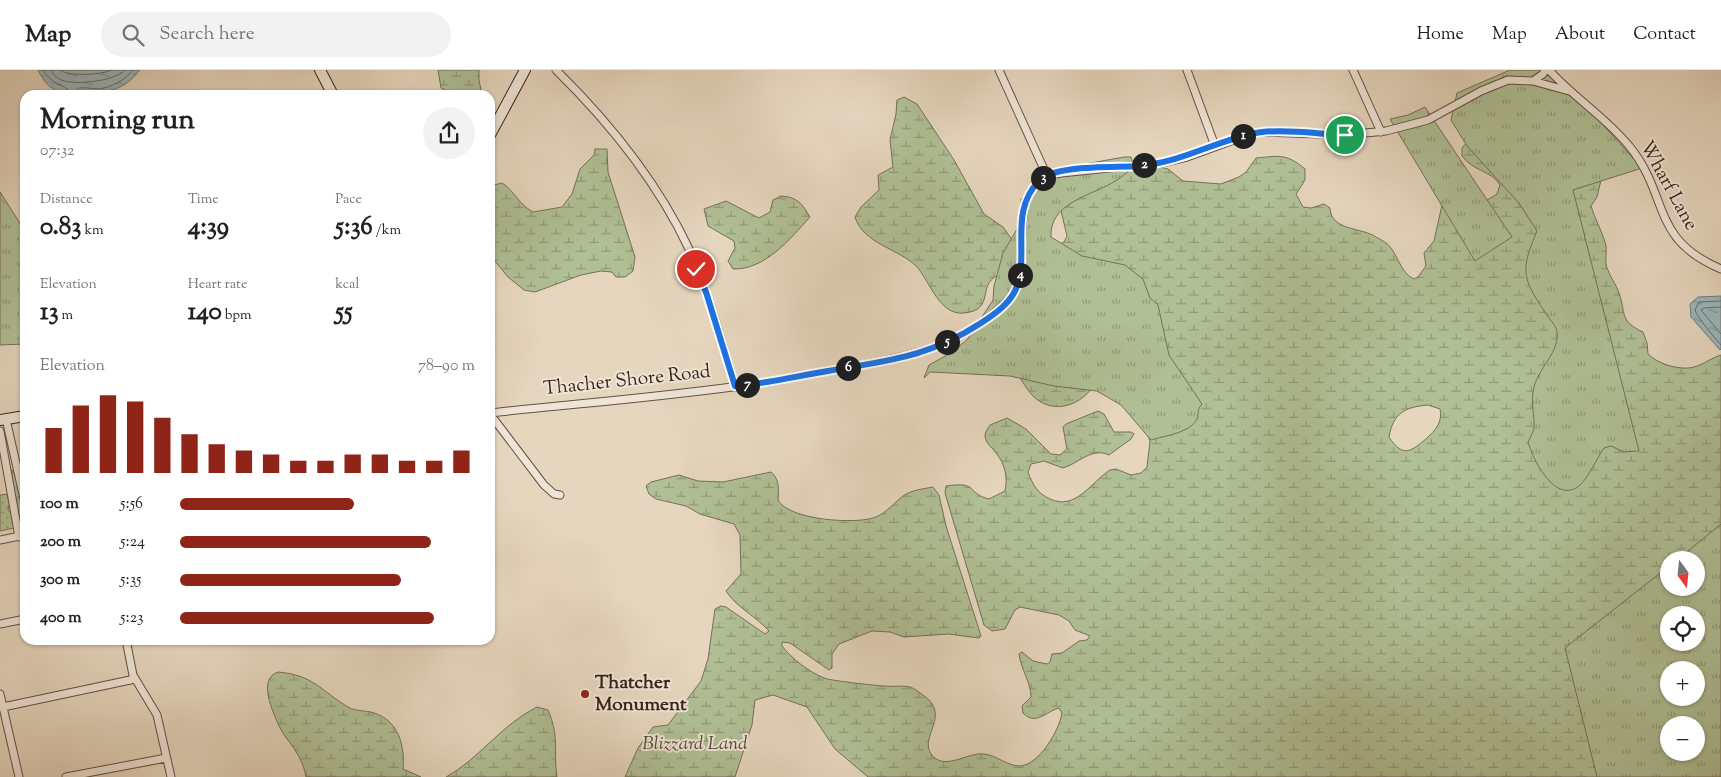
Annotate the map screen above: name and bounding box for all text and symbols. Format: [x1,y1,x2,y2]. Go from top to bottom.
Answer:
search box [101,12,451,57]
text: Map [25,18,71,52]
icon: search [119,21,147,49]
text: Search here [159,21,255,48]
text: Home [1417,22,1464,48]
text: Map [1492,22,1527,48]
text: About [1555,22,1605,48]
text: Contact [1633,22,1696,48]
text: Morning run [40,101,195,141]
button: share [423,107,475,159]
pin [1324,114,1366,156]
icon: arrive [1331,121,1359,149]
pin: 1 [1230,124,1256,148]
text: 1 [1241,126,1246,146]
street label: Wharf Lane [1632,136,1704,236]
text: 07:32 [40,140,75,163]
pin: 2 [1132,152,1156,178]
text: 2 [1141,155,1148,175]
pin: 3 [1030,166,1056,190]
text: 3 [1041,168,1046,188]
text: Distance [40,190,93,210]
text: Time [188,190,219,210]
text: Pace [335,190,362,210]
text: 0.83 [40,210,81,246]
text: 4:39 [188,210,229,246]
text: 5:36 [335,210,373,246]
text: km [81,221,104,241]
text: /km [373,221,401,241]
pin [675,248,717,290]
icon: check [682,255,710,283]
pin: 4 [1008,262,1032,288]
text: 4 [1017,265,1024,285]
text: Elevation [40,275,97,295]
text: Heart rate [188,275,247,295]
text: kcal [335,275,359,295]
text: 13 [40,295,59,331]
text: 140 [188,295,222,331]
text: 55 [335,295,353,331]
text: m [59,306,73,326]
text: bpm [222,306,252,326]
pin: 5 [934,330,960,354]
text: 5 [945,332,950,352]
text: Elevation [40,355,105,378]
text: 78–90 m [418,355,475,378]
pin: 6 [836,356,860,380]
text: 6 [845,358,852,378]
street label: Thacher Shore Road [542,359,712,403]
pin: 7 [734,372,760,398]
text: 7 [744,375,751,395]
text: 100 m [40,493,79,516]
text: 5:56 [120,493,143,516]
text: 200 m [40,531,81,554]
text: 5:24 [120,531,145,554]
north arrow [1660,551,1705,596]
map controls [1660,551,1705,761]
text: 300 m [40,569,80,592]
text: 5:35 [120,569,142,592]
button: locate [1660,606,1705,651]
text: 400 m [40,607,82,630]
text: 5:23 [120,607,144,630]
button: + [1660,661,1705,706]
place label: Thatcher Monument [595,670,687,719]
marker: Thatcher Monument [579,688,591,700]
button: − [1660,716,1705,761]
park label: Blizzard Land [642,731,748,758]

